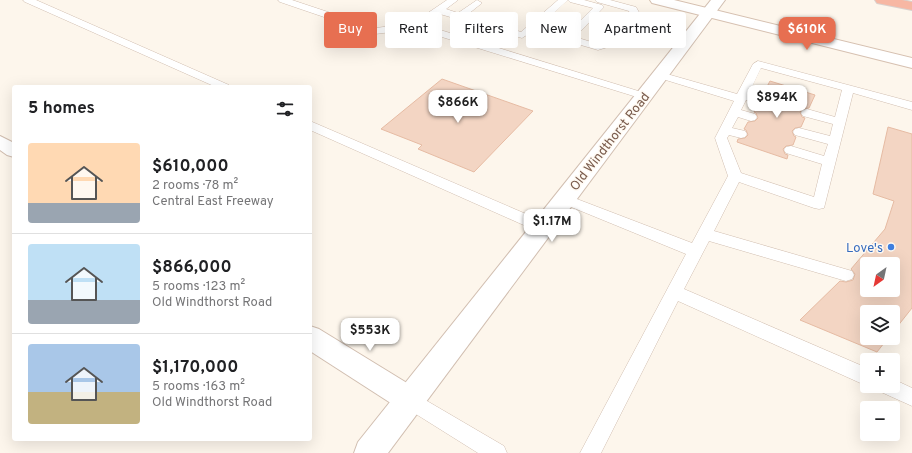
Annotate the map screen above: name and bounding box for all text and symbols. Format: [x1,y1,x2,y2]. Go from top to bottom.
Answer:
chip: Buy [324,12,377,48]
chip: Rent [385,12,442,48]
chip: Filters [450,12,518,48]
chip: New [526,12,581,48]
chip: Apartment [589,12,686,48]
pin: $610K [779,17,835,51]
text: $610K [788,22,826,38]
pin: $894K [749,85,805,119]
pin: $866K [430,90,486,124]
street label: Old Windthorst Road [567,90,654,195]
text: $894K [756,90,798,106]
text: $866K [437,95,479,111]
text: 5 homes [28,98,95,120]
icon: filters [274,98,296,120]
text: $610,000 [152,156,229,178]
icon: home [60,159,108,207]
text: 2 rooms · 78 m² [152,178,238,194]
text: Central East Freeway [152,194,274,210]
pin: $1.17M [519,209,585,243]
text: $1.17M [533,214,571,230]
place label: Love's [846,241,883,257]
marker: Love's [886,242,896,252]
text: $866,000 [152,257,232,279]
north arrow [860,257,900,297]
map controls [860,257,900,441]
icon: home [60,260,108,308]
text: 5 rooms · 123 m² [152,279,245,295]
text: Old Windthorst Road [152,295,272,311]
button: layers [860,305,900,345]
pin: $553K [342,318,398,352]
text: $553K [350,323,390,339]
button: + [860,353,900,393]
text: $1,170,000 [152,357,238,379]
icon: home [60,360,108,408]
text: 5 rooms · 163 m² [152,379,245,395]
text: Old Windthorst Road [152,395,272,411]
button: − [860,401,900,441]

